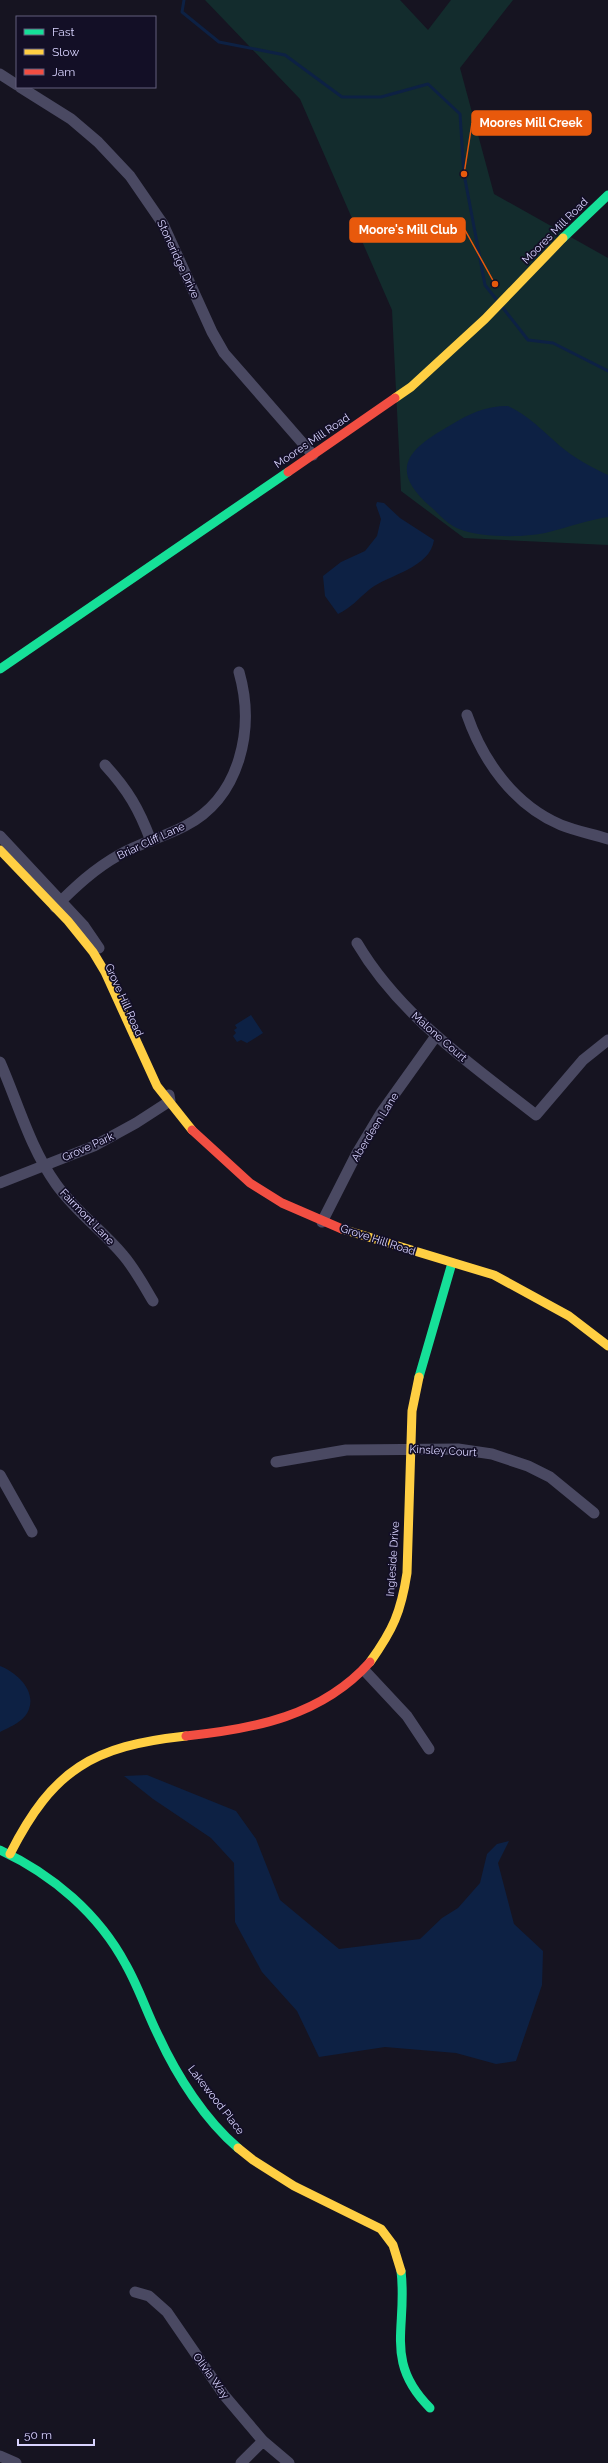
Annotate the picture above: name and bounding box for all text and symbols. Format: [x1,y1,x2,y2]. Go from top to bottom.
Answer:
legend [16,16,156,88]
text: Fast [52,25,75,39]
text: Slow [52,45,79,59]
text: Jam [52,65,75,79]
callout: Moores Mill Creek [472,111,591,135]
text: Moores Mill Creek [480,116,583,130]
street label: Moores Mill Road [519,195,591,267]
street label: Stoneridge Drive [154,218,202,301]
callout: Moore's Mill Club [350,218,465,242]
text: Moore's Mill Club [359,223,458,237]
street label: Moores Mill Road [272,411,352,471]
street label: Briar Cliff Lane [115,819,187,862]
street label: Grove Hill Road [102,962,146,1039]
street label: Malone Court [409,1009,470,1065]
street label: Aberdeen Lane [349,1090,402,1164]
street label: Grove Park [60,1130,116,1164]
street label: Fairmont Lane [57,1186,117,1248]
street label: Grove Hill Road [339,1222,417,1258]
street label: Kinsley Court [409,1443,477,1459]
street label: Ingleside Drive [384,1520,402,1597]
street label: Lakewood Place [185,2063,247,2138]
street label: Olivia Way [190,2351,232,2401]
scale bar [18,2421,94,2447]
text: 50 m [24,2428,52,2442]

